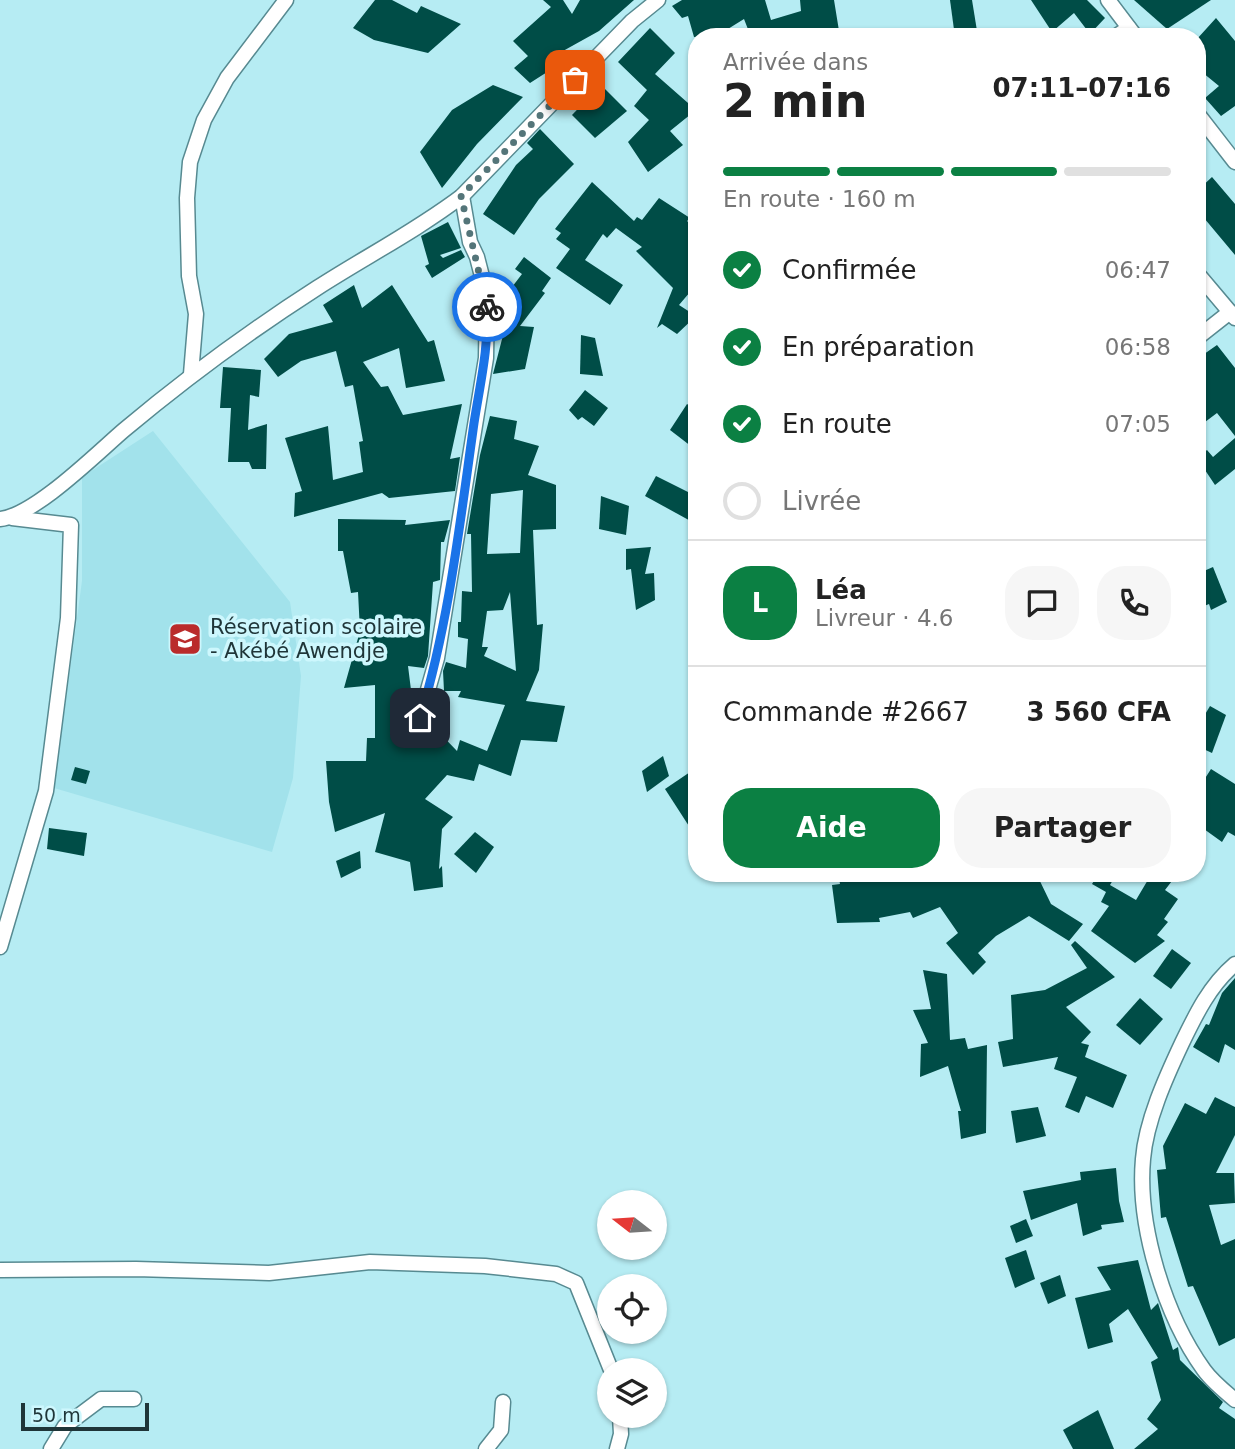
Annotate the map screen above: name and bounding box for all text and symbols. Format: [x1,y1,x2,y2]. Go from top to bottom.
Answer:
text: Arrivée dans [723,49,868,75]
pin [545,50,605,110]
icon: bag [556,61,594,99]
text: 07:11–07:16 [992,73,1171,103]
text: 2 min [723,74,867,128]
text: En route · 160 m [723,186,916,212]
icon: check [723,251,761,289]
text: Confirmée [782,255,916,285]
text: 06:47 [1105,257,1171,283]
courier [452,272,522,342]
icon: bike [468,288,506,326]
icon: check [723,328,761,366]
text: En préparation [782,332,975,362]
text: 06:58 [1105,334,1171,360]
icon: check [723,405,761,443]
text: En route [782,409,892,439]
text: 07:05 [1105,411,1171,437]
text: Livrée [782,486,861,516]
button: chat [1005,566,1079,640]
button: phone [1097,566,1171,640]
text: Léa [815,575,867,605]
text: L [752,588,768,618]
text: Livreur · 4.6 [815,605,953,631]
place label: Réservation scolaire - Akébé Awendje [210,615,422,663]
school or university icon: Réservation scolaire - Akébé Awendje [166,620,204,658]
pin [390,688,450,748]
text: Commande #2667 [723,697,969,727]
text: 3 560 CFA [1027,697,1171,727]
icon: home [401,699,439,737]
button: Aide [723,788,940,868]
button: Partager [954,788,1171,868]
north arrow [597,1190,667,1260]
map controls [597,1190,667,1428]
button: locate [597,1274,667,1344]
button: layers [597,1358,667,1428]
scale bar [21,1400,149,1432]
text: 50 m [32,1404,81,1426]

